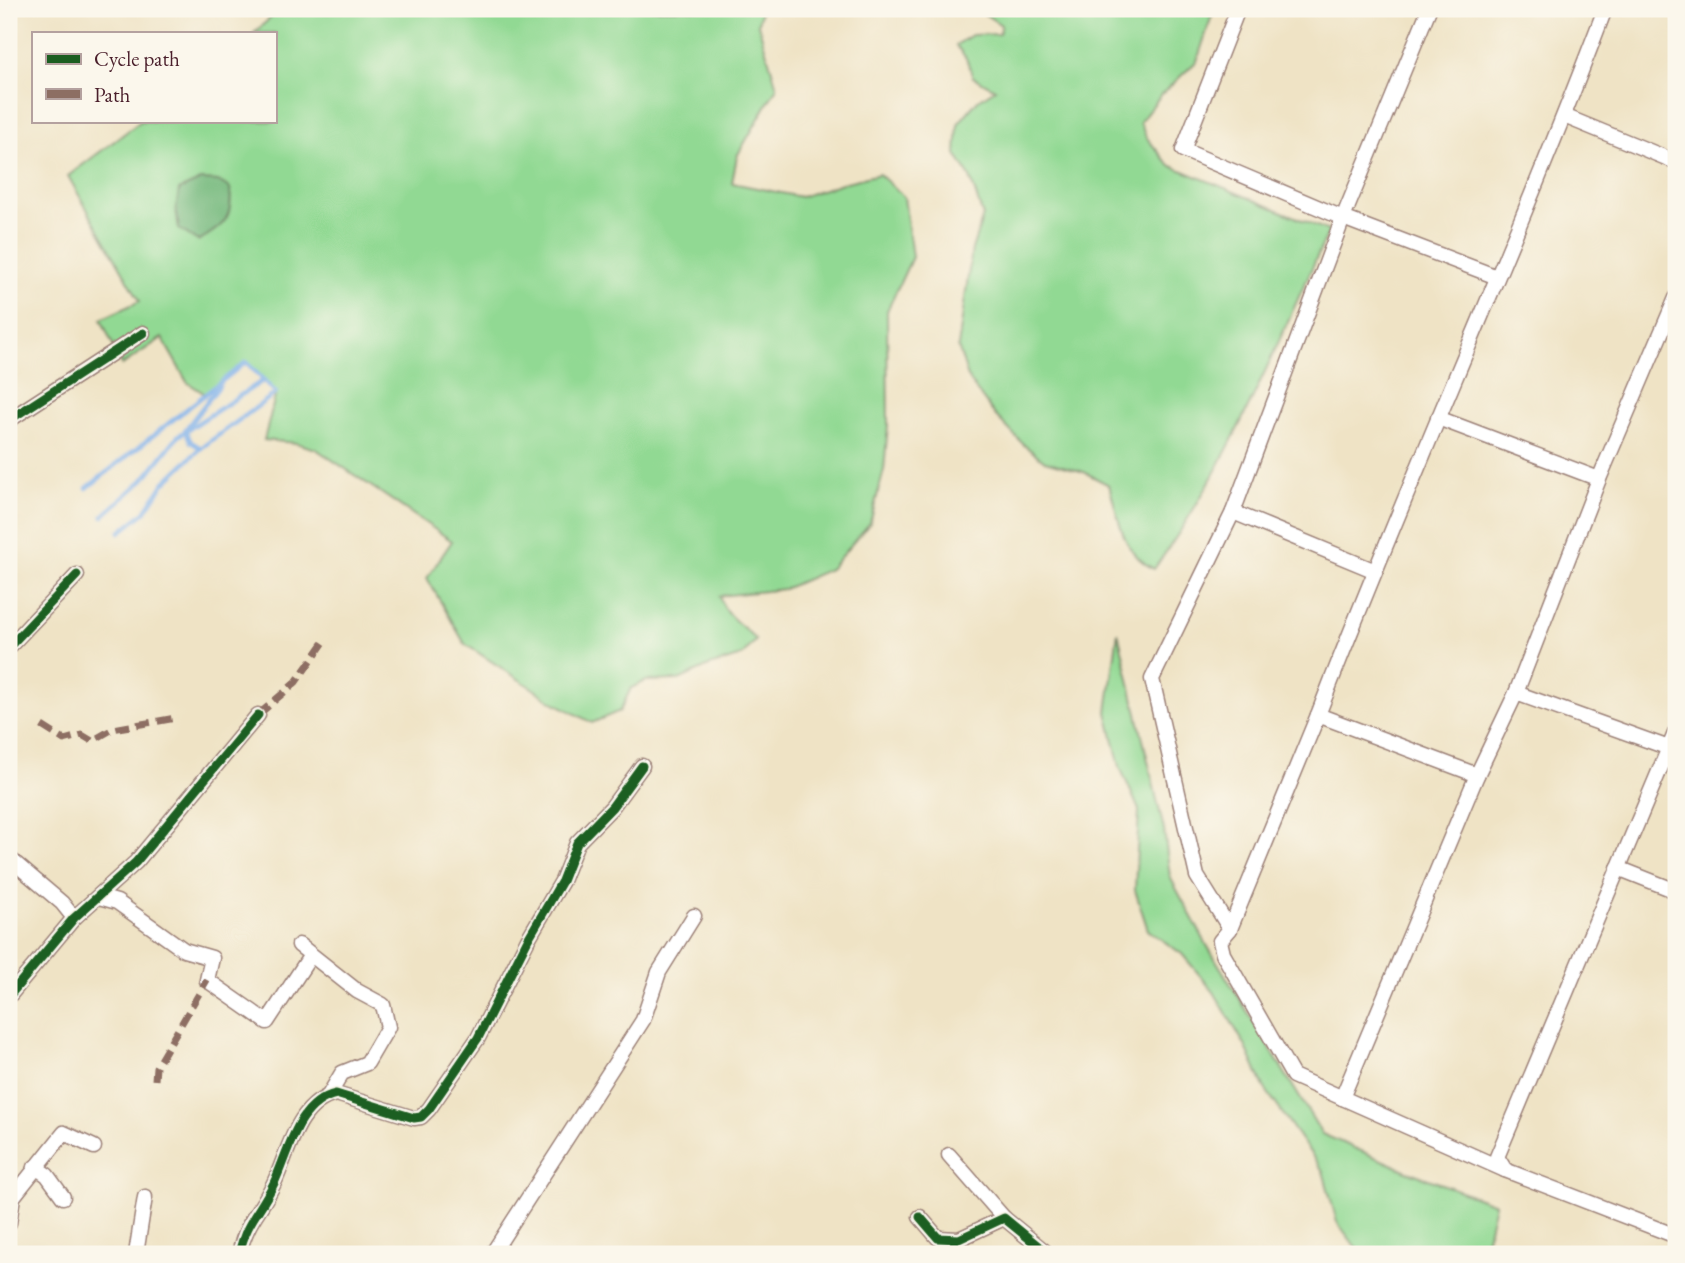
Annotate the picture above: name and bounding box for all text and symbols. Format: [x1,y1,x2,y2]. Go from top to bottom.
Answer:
legend [32,32,276,122]
text: Cycle path [94,45,180,72]
text: Path [94,81,131,108]

